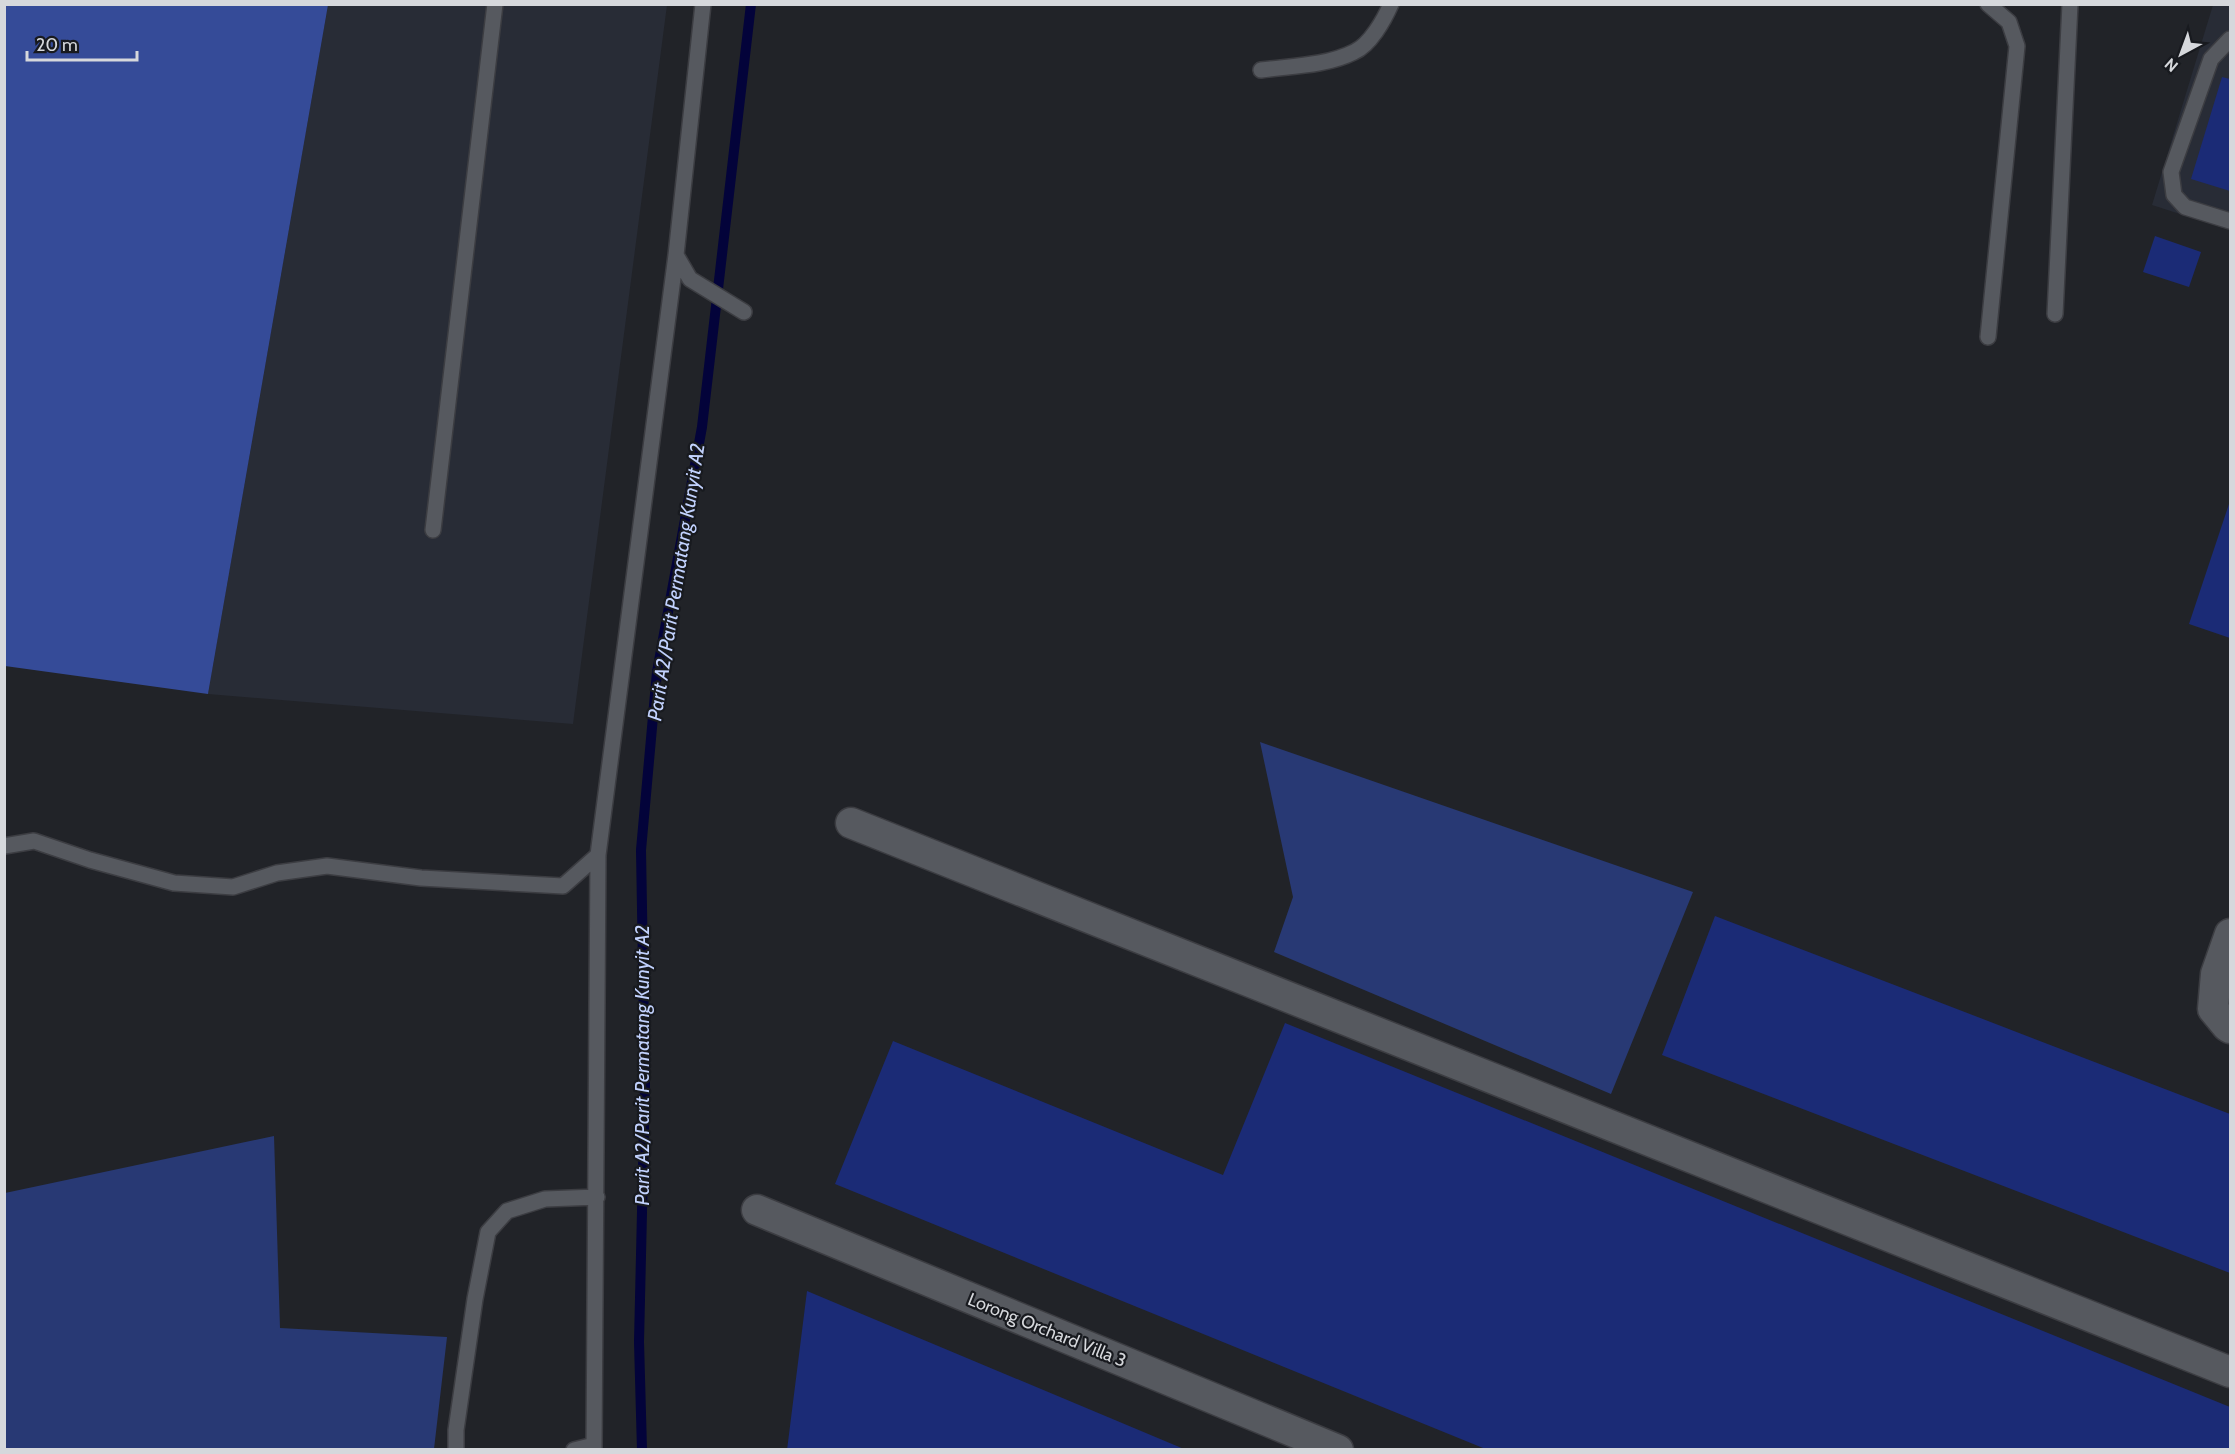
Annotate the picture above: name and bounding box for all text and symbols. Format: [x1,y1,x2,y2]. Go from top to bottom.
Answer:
scale bar [27,24,136,62]
north arrow [2151,24,2211,84]
text: 20 m [36,34,78,56]
text: N [2161,54,2182,76]
water label: Parit A2/Parit Permatang Kunyit A2 [642,441,710,723]
water label: Parit A2/Parit Permatang Kunyit A2 [630,925,654,1205]
street label: Lorong Orchard Villa 3 [965,1288,1129,1372]

